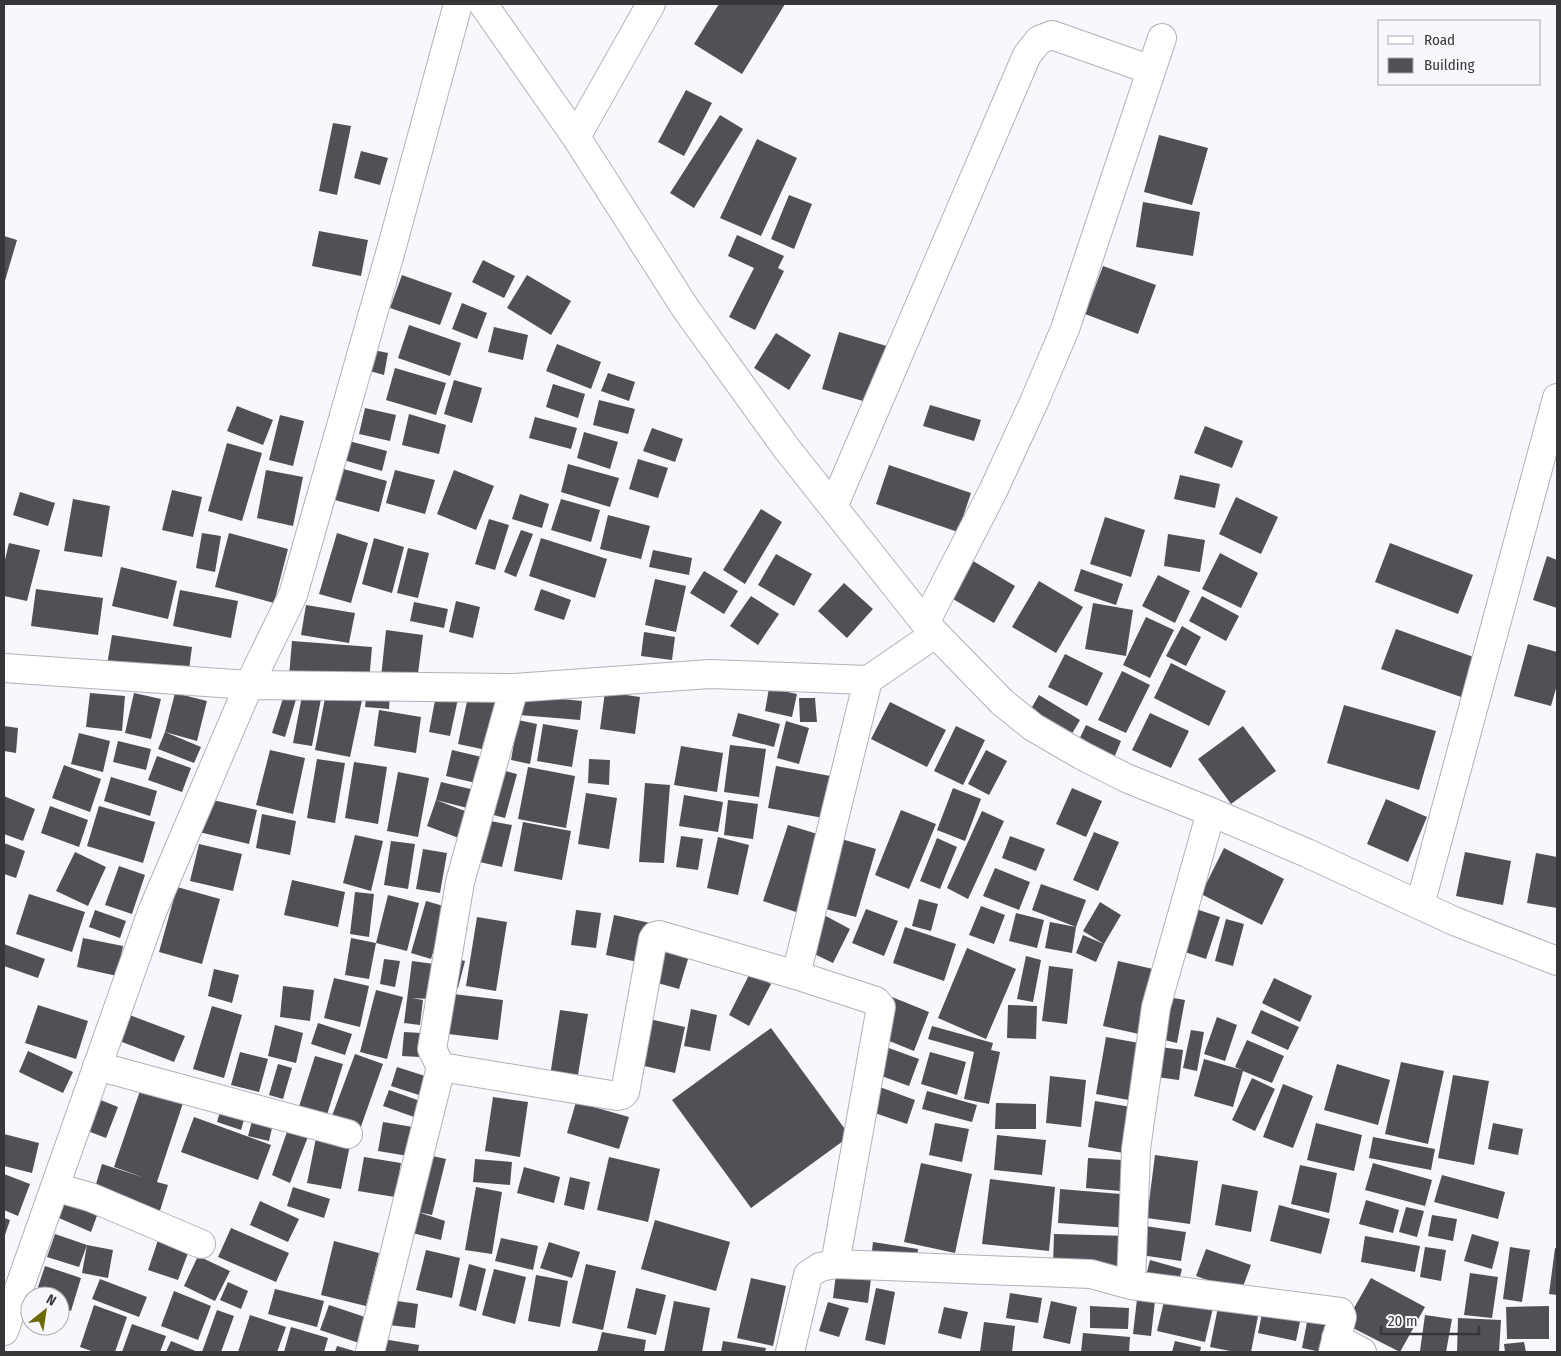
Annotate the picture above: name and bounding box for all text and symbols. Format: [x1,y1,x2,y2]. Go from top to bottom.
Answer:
legend [1378,20,1541,85]
text: Road [1424,31,1455,49]
text: Building [1424,56,1475,74]
north arrow [20,1286,70,1336]
text: N [43,1291,59,1310]
scale bar [1381,1304,1478,1336]
text: 20 m [1388,1312,1418,1330]

